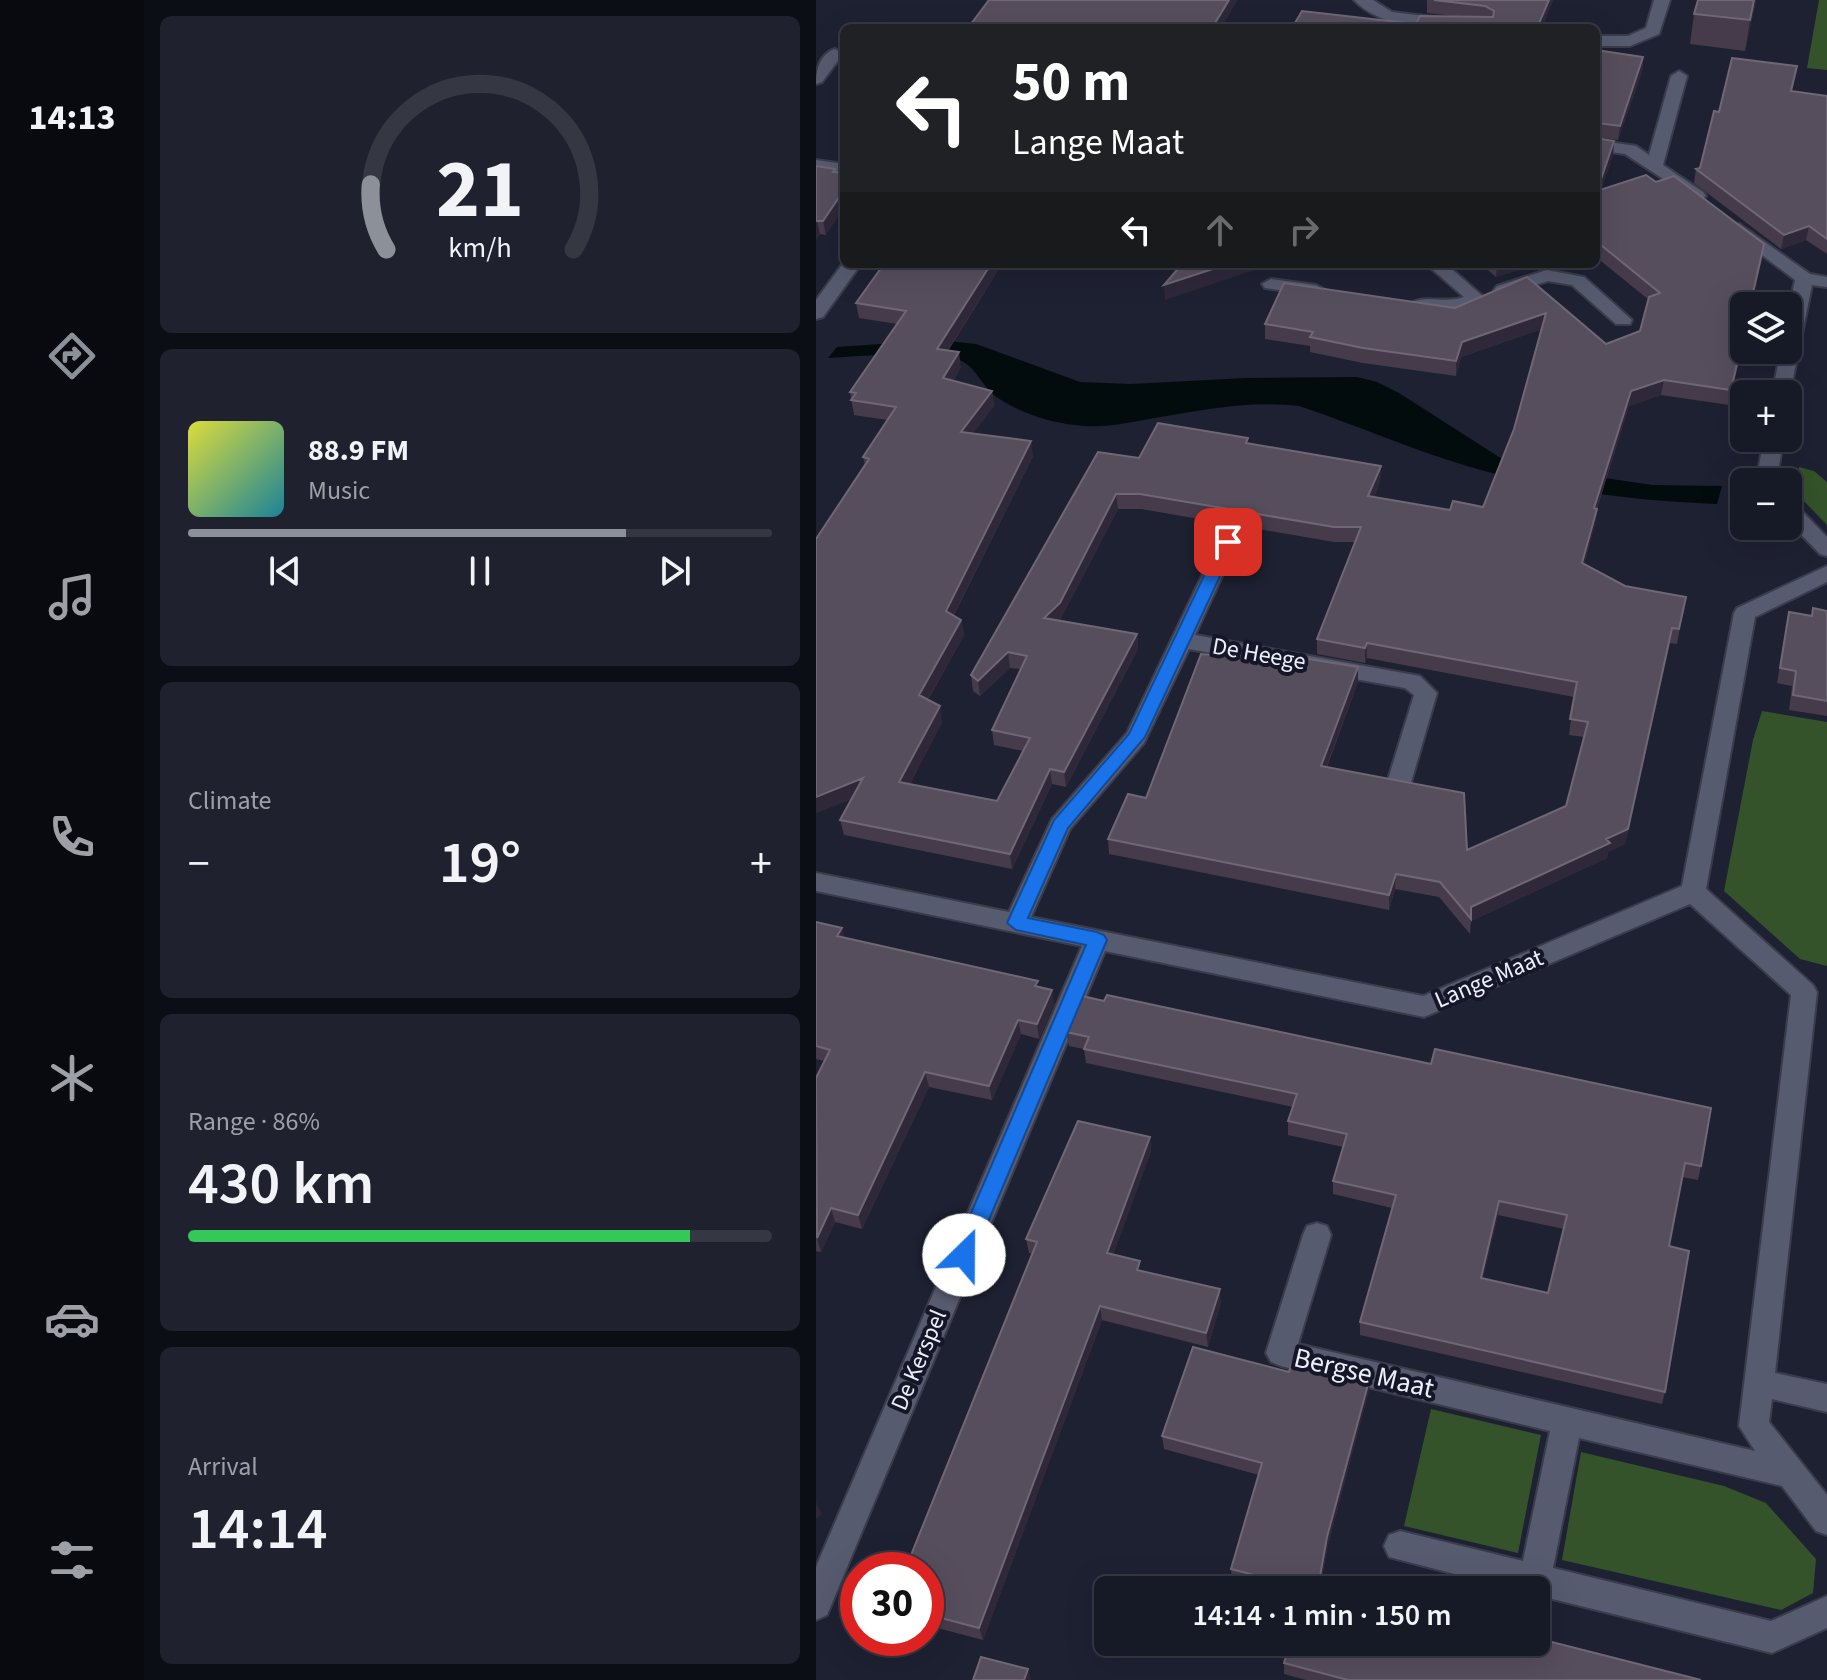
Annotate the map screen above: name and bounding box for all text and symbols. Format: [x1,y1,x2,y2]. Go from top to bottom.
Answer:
text: 50 m [1012,43,1130,122]
icon: left [880,56,984,160]
text: 14:13 [29,92,115,143]
text: Lange Maat [1012,117,1184,168]
text: 21 [436,131,524,249]
icon: left [1114,208,1158,252]
icon: ahead [1198,208,1242,252]
icon: right [1282,208,1326,252]
text: km/h [448,229,512,269]
map controls [1730,292,1802,540]
button: layers [1730,292,1802,364]
icon: directions [44,328,100,384]
button: + [1730,380,1802,452]
text: 88.9 FM [308,429,409,472]
button: − [1730,468,1802,540]
text: Music [308,472,370,509]
pin [1194,508,1262,576]
icon: arrive [1206,520,1250,564]
icon: previous [263,549,307,593]
icon: pause [458,549,502,593]
icon: next [653,549,697,593]
icon: music [44,569,100,625]
street label: De Heege [1209,629,1309,679]
text: Climate [188,782,272,819]
icon: phone [44,809,100,865]
text: 19° [439,821,521,906]
text: − [188,833,210,896]
text: + [750,833,772,896]
street label: Lange Maat [1429,940,1549,1018]
icon: climate [44,1050,100,1106]
text: Range · 86% [188,1103,320,1140]
text: 430 km [188,1142,374,1227]
position arrow [922,1213,1006,1297]
icon: car [44,1291,100,1347]
street label: De Kerspel [882,1304,956,1416]
street label: Bergse Maat [1290,1337,1439,1409]
text: Arrival [188,1448,258,1485]
text: 14:14 [188,1487,328,1572]
icon: filters [44,1532,100,1588]
speed limit sign: 30 [840,1552,944,1656]
text: 14:14 · 1 min · 150 m [1192,1594,1452,1637]

